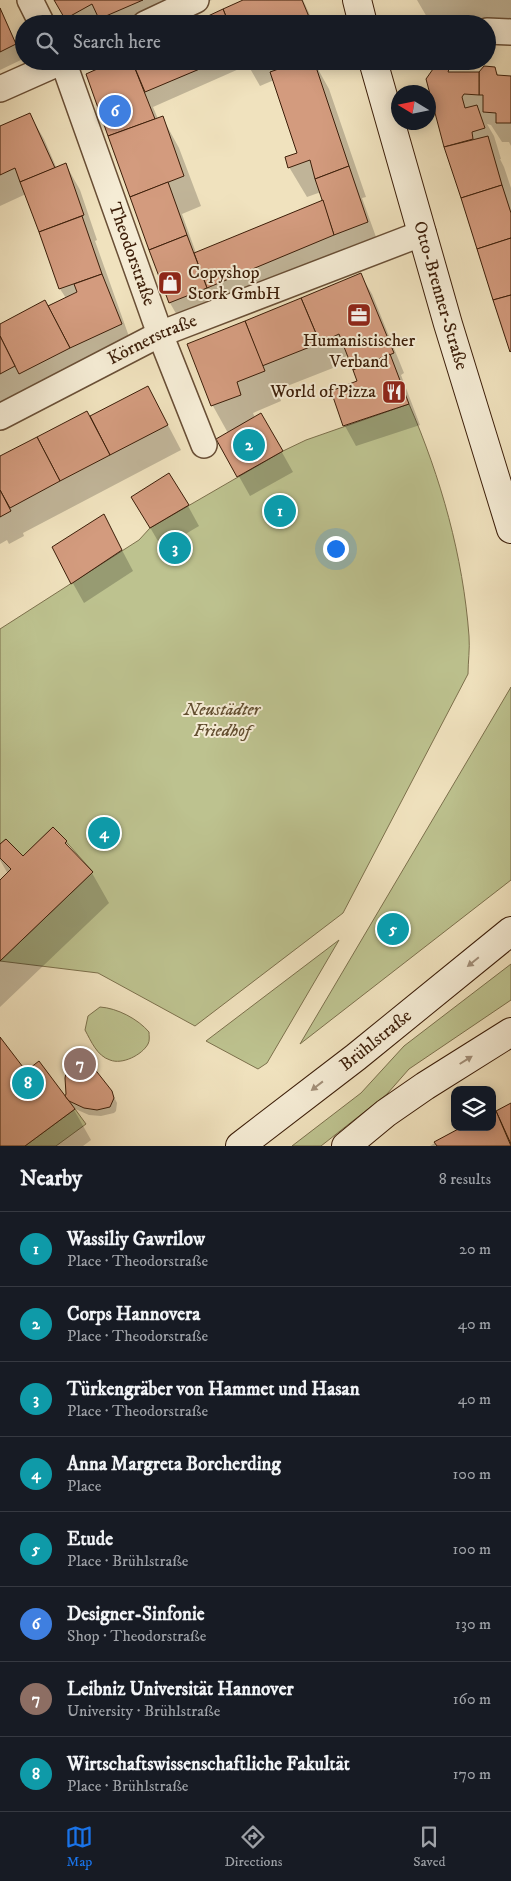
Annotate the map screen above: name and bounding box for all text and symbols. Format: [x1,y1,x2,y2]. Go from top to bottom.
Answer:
search box [15,15,496,70]
icon: search [33,29,61,57]
text: Search here [73,31,161,54]
north arrow [391,85,436,130]
pin: 6 [99,92,131,130]
street label: Theodorstraße [103,200,160,309]
street label: Otto-Brenner-Straße [408,219,472,373]
place label: Copyshop Stork GmbH [188,262,281,305]
shop icon: Copyshop Stork GmbH [157,270,183,296]
office icon: Humanistischer Verband [346,302,372,328]
street label: Körnerstraße [104,310,200,370]
place label: Humanistischer Verband [303,330,416,373]
restaurant icon: World of Pizza [381,379,407,405]
place label: World of Pizza [269,381,376,403]
pin: 2 [233,426,265,464]
pin: 1 [264,492,296,530]
pin: 3 [159,529,191,567]
your location [323,536,349,562]
park label: Neustädter Friedhof [183,699,262,742]
pin: 4 [88,814,120,852]
pin: 5 [377,910,409,948]
one-way arrow [467,956,480,967]
street label: Brühlstraße [336,1005,416,1076]
pin: 7 [64,1045,96,1083]
one-way arrow [459,1055,472,1064]
pin: 8 [12,1064,44,1102]
one-way arrow [311,1081,324,1092]
map controls [451,1086,496,1131]
button: layers [451,1086,496,1131]
text: Nearby [20,1166,82,1192]
text: 8 results [439,1169,491,1189]
text: Wassiliy Gawrilow [67,1228,205,1251]
text: 1 [33,1239,39,1259]
text: 20 m [459,1239,491,1259]
text: Place · Theodorstraße [67,1251,208,1271]
text: Corps Hannovera [67,1303,200,1326]
text: 2 [32,1314,40,1334]
text: 40 m [458,1314,491,1334]
text: Place · Theodorstraße [67,1326,208,1346]
text: Türkengräber von Hammet und Hasan [67,1378,360,1401]
text: 3 [33,1389,39,1409]
text: 40 m [458,1389,491,1409]
text: Place · Theodorstraße [67,1401,208,1421]
text: Anna Margreta Borcherding [67,1453,281,1476]
text: 4 [31,1464,41,1484]
text: 100 m [453,1464,491,1484]
text: Place [67,1476,101,1496]
text: Etude [67,1528,113,1551]
text: 5 [32,1539,40,1559]
text: 100 m [453,1539,491,1559]
text: Place · Brühlstraße [67,1551,188,1571]
text: Designer-Sinfonie [67,1603,205,1626]
text: 6 [32,1614,40,1634]
text: 130 m [455,1614,491,1634]
text: Shop · Theodorstraße [67,1626,206,1646]
text: Leibniz Universität Hannover [67,1678,294,1701]
text: 7 [32,1689,40,1709]
text: 160 m [453,1689,491,1709]
text: University · Brühlstraße [67,1701,220,1721]
text: Wirtschaftswissenschaftliche Fakultät [67,1753,350,1776]
text: 8 [32,1764,40,1784]
text: 170 m [453,1764,491,1784]
text: Place · Brühlstraße [67,1776,188,1796]
tab: Map [65,1823,93,1871]
tab: Directions [224,1823,282,1871]
tab: Saved [413,1823,446,1871]

